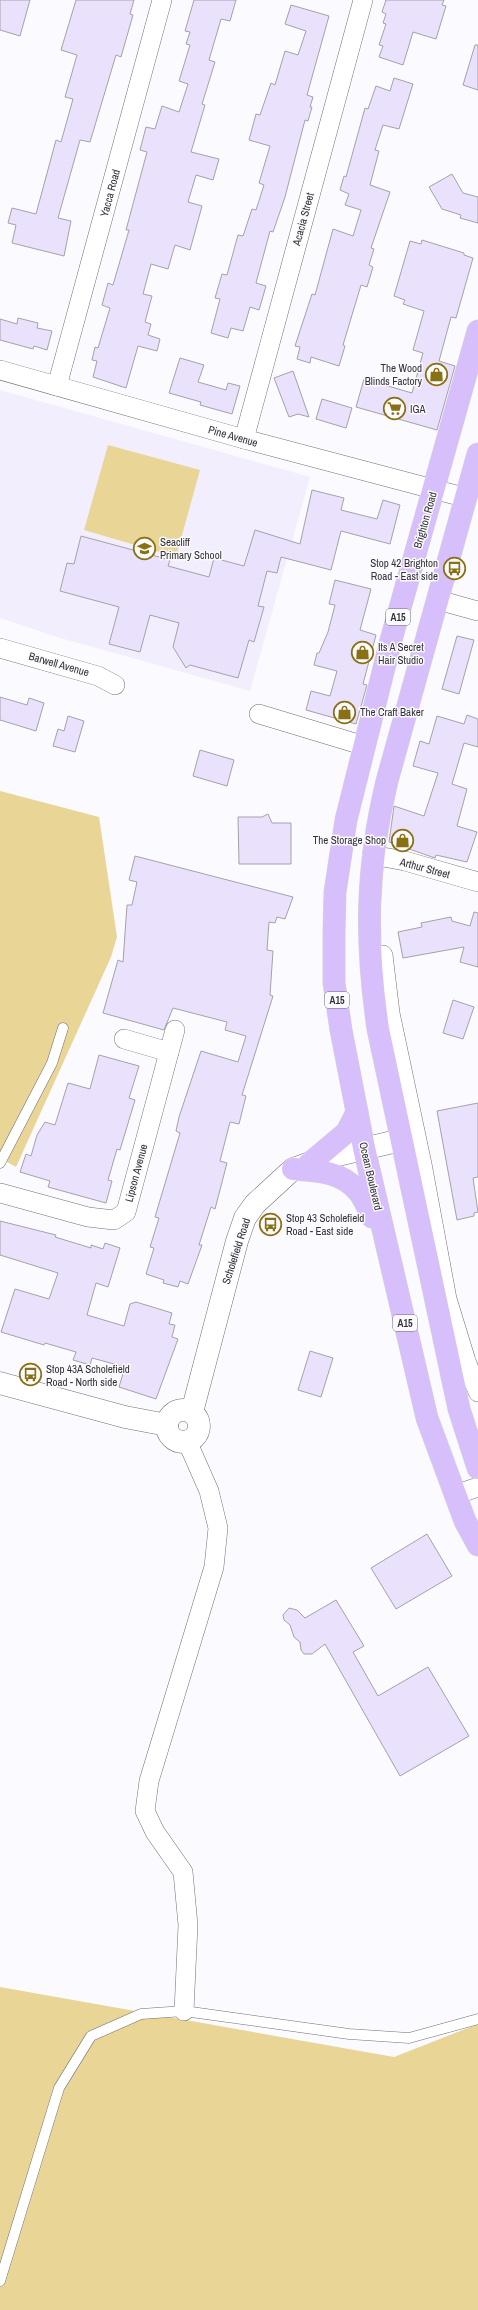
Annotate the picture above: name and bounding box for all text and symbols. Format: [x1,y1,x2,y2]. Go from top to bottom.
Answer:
street label: Yacca Road [97,168,123,218]
street label: Acacia Street [289,191,317,248]
place label: The Wood Blinds Factory [365,361,422,388]
shop icon: The Wood Blinds Factory [424,361,450,387]
supermarket icon: IGA [382,396,408,422]
place label: IGA [410,402,427,416]
street label: Pine Avenue [207,422,259,450]
street label: Brighton Road [410,490,440,550]
school or university icon: Seacliff Primary School [132,535,158,561]
place label: Seacliff Primary School [160,535,222,562]
place label: Stop 42 Brighton Road - East side [370,556,438,583]
bus stop icon: Stop 42 Brighton Road - East side [441,556,467,582]
road number: A15 [386,609,410,625]
shop icon: Its A Secret Hair Studio [349,640,375,666]
place label: Its A Secret Hair Studio [378,640,424,667]
street label: Barwell Avenue [27,649,91,679]
shop icon: The Craft Baker [332,699,358,725]
place label: The Craft Baker [360,705,424,719]
shop icon: The Storage Shop [389,827,415,853]
place label: The Storage Shop [313,833,386,847]
street label: Arthur Street [398,854,452,882]
road number: A15 [325,992,349,1008]
street label: Ocean Boulevard [356,1140,386,1212]
street label: Lipson Avenue [122,1142,150,1204]
bus stop icon: Stop 43 Scholefield Road - East side [257,1211,283,1237]
place label: Stop 43 Scholefield Road - East side [286,1211,364,1238]
street label: Scholefield Road [219,1216,253,1286]
road number: A15 [393,1315,417,1331]
bus stop icon: Stop 43A Scholefield Road - North side [18,1362,44,1388]
place label: Stop 43A Scholefield Road - North side [46,1362,130,1389]

